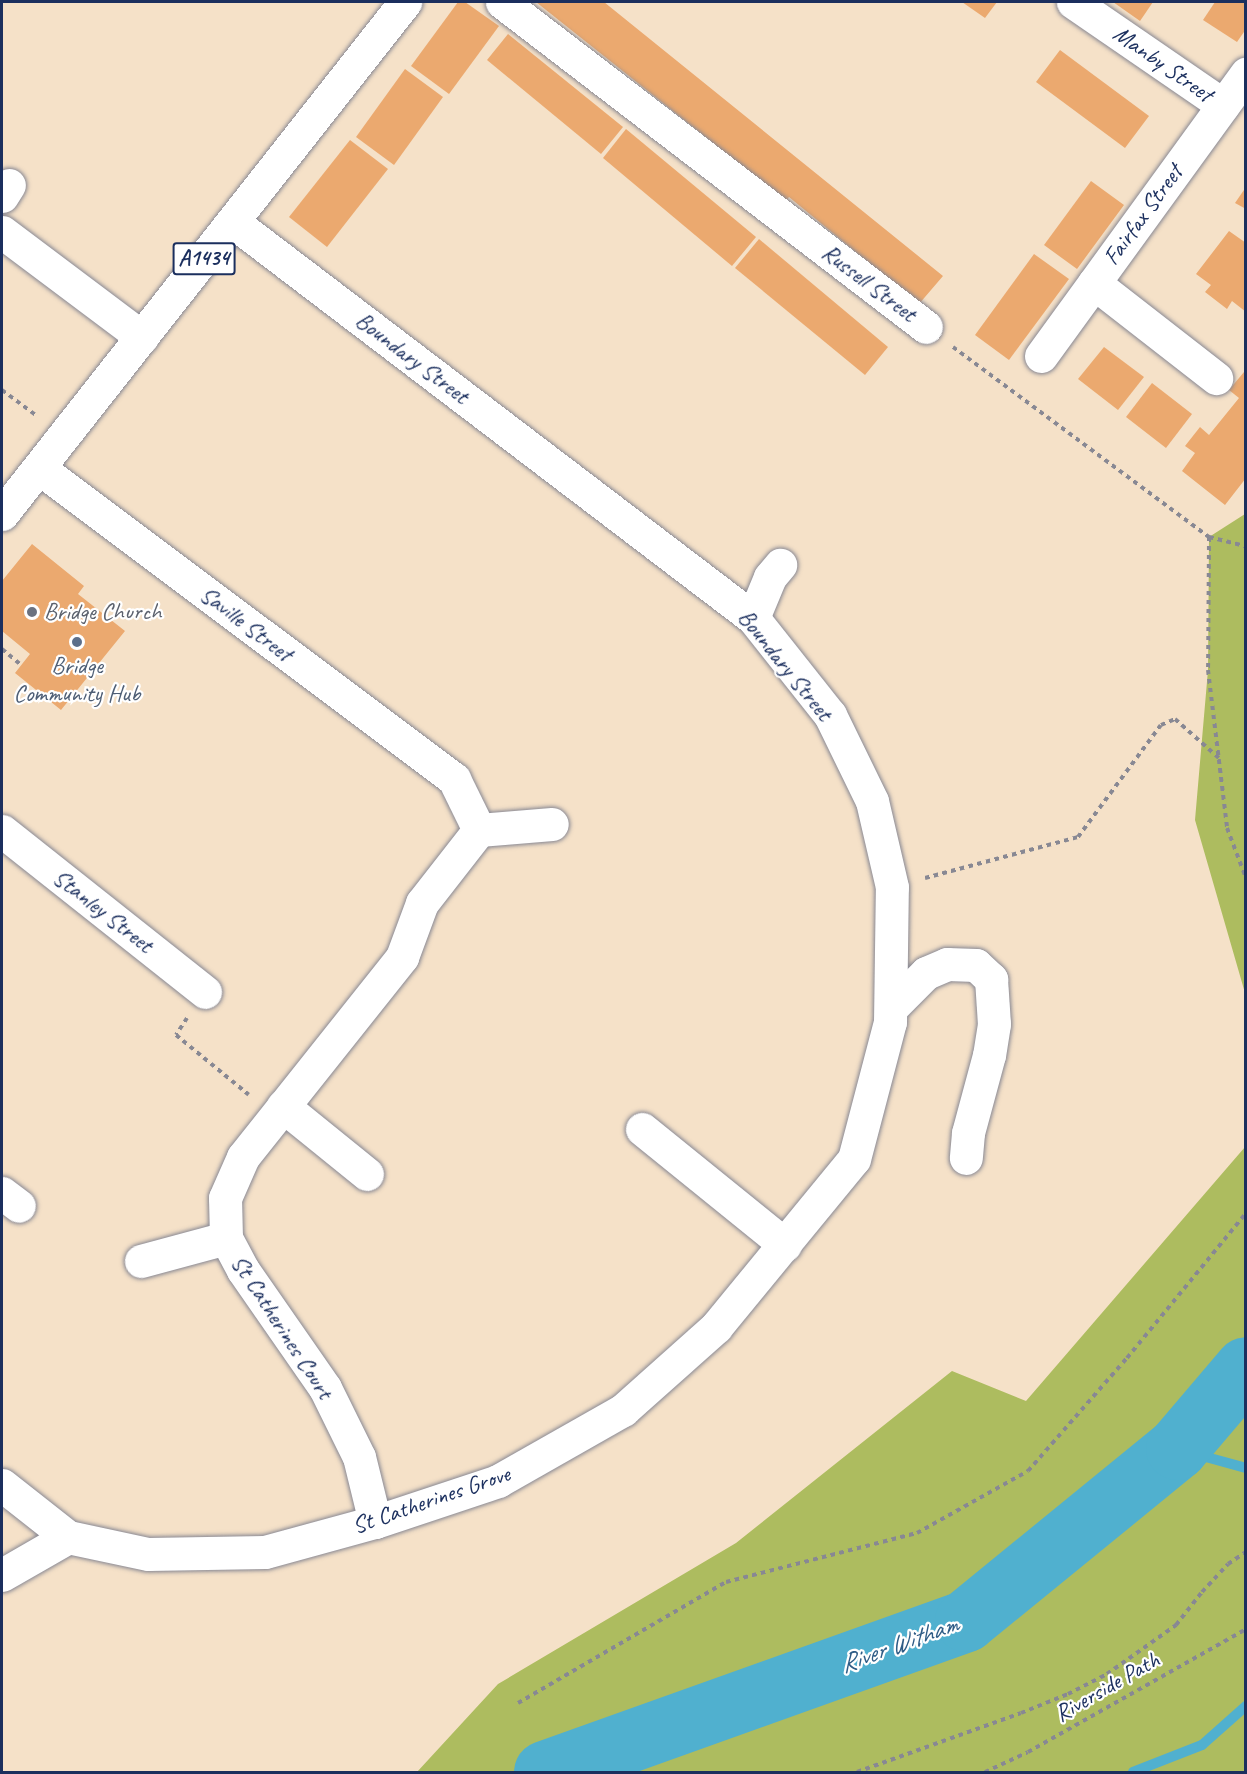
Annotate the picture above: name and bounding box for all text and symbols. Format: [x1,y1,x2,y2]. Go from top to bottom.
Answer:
street label: Manby Street [1108,19,1218,109]
street label: Fairfax Street [1097,159,1189,271]
street label: Russell Street [816,238,922,328]
road number: A1434 [172,240,236,278]
street label: Boundary Street [350,306,474,410]
street label: Saville Street [194,580,298,668]
place label: Bridge Church [44,598,161,626]
street label: Boundary Street [731,604,839,726]
marker: Bridge Church [25,605,39,619]
marker: Bridge Community Hub [70,635,84,649]
place label: Bridge Community Hub [14,652,140,708]
street label: Stanley Street [47,863,159,959]
street label: St Catherines Court [225,1250,339,1404]
street label: St Catherines Grove [348,1460,514,1540]
water label: River Witham [837,1609,961,1679]
street label: Riverside Path [1049,1645,1165,1729]

